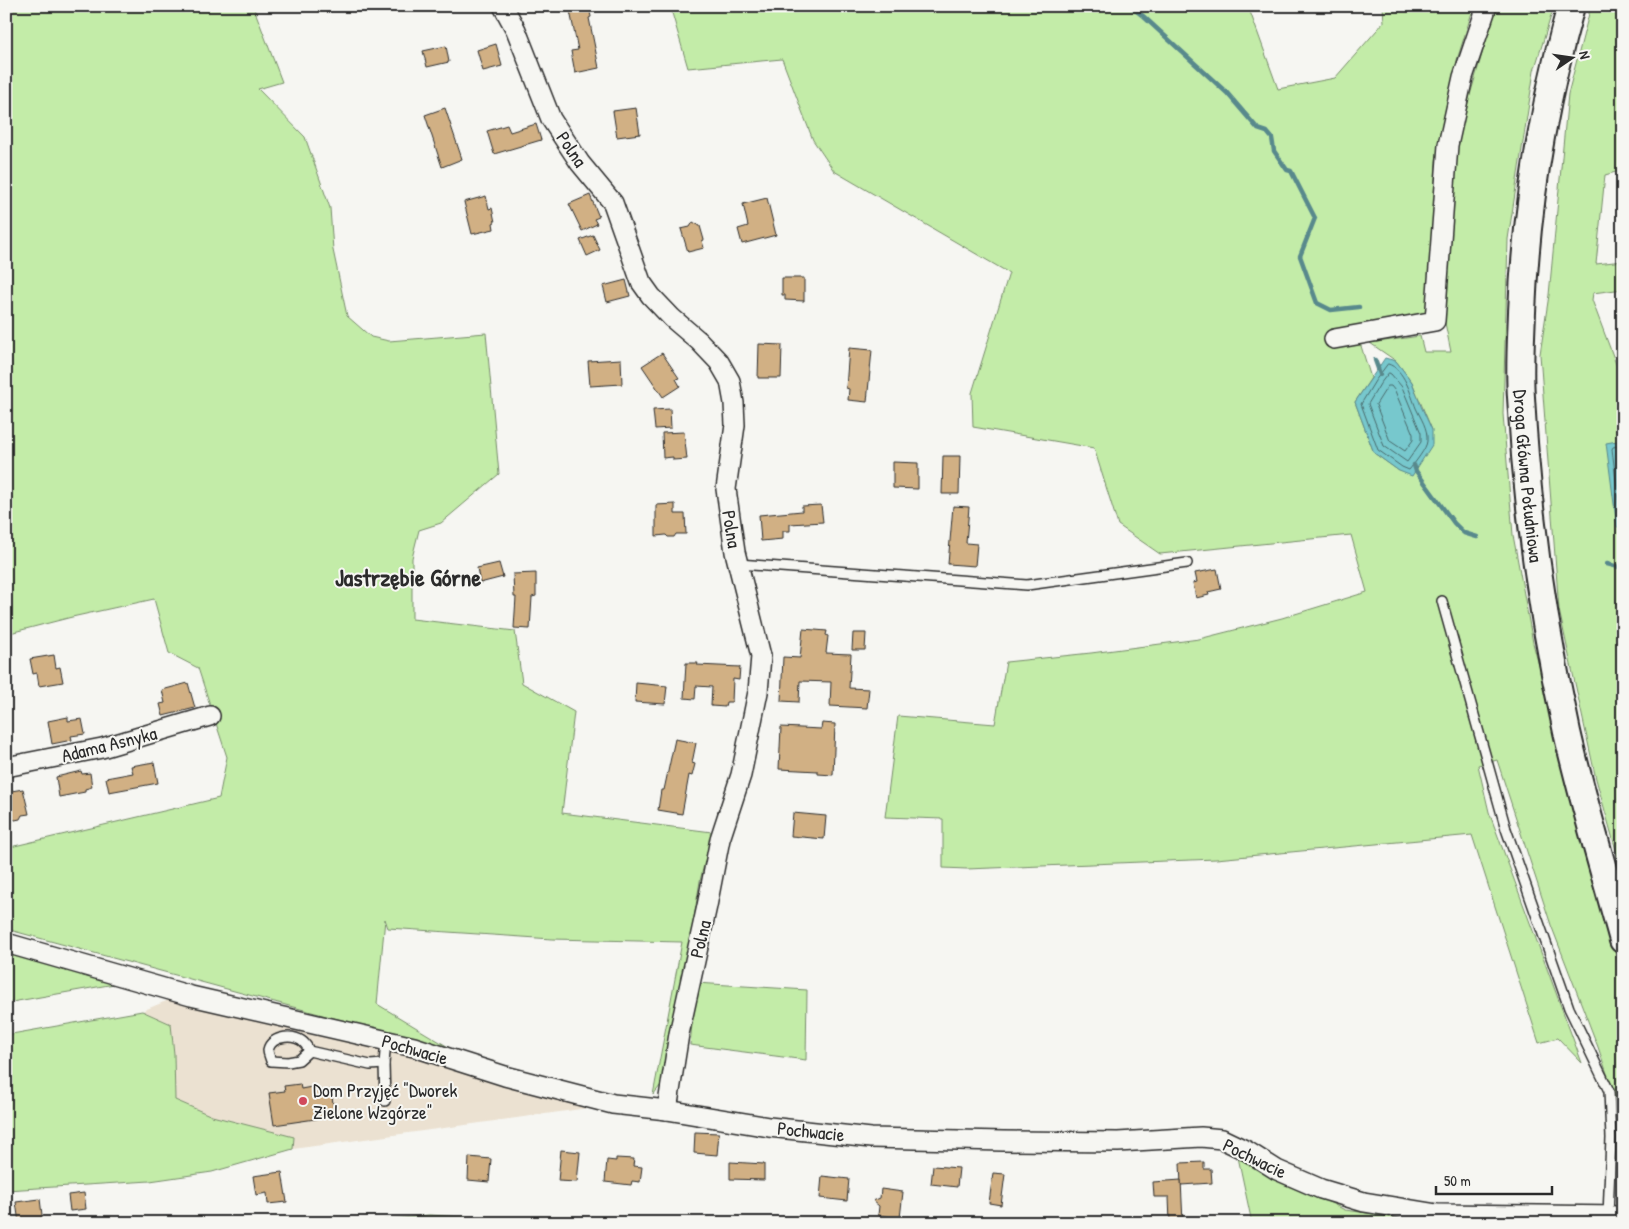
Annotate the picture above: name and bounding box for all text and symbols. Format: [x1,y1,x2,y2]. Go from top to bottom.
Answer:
north arrow [1546,32,1596,82]
text: N [1575,49,1595,61]
street label: Polna [551,126,594,172]
street label: Droga Główna Południowa [1508,389,1550,565]
street label: Polna [716,508,748,550]
district label: Jastrzębie Górne [335,561,481,593]
street label: Adama Asnyka [59,719,160,768]
street label: Polna [683,917,717,960]
street label: Pochwacie [379,1027,451,1071]
place label: Dom Przyjęć "Dworek Zielone Wzgórze" [313,1077,457,1125]
marker: Dom Przyjęć "Dworek Zielone Wzgórze" [297,1095,309,1107]
street label: Pochwacie [776,1115,846,1148]
street label: Pochwacie [1219,1132,1291,1185]
scale bar [1436,1164,1553,1196]
text: 50 m [1444,1170,1471,1191]

